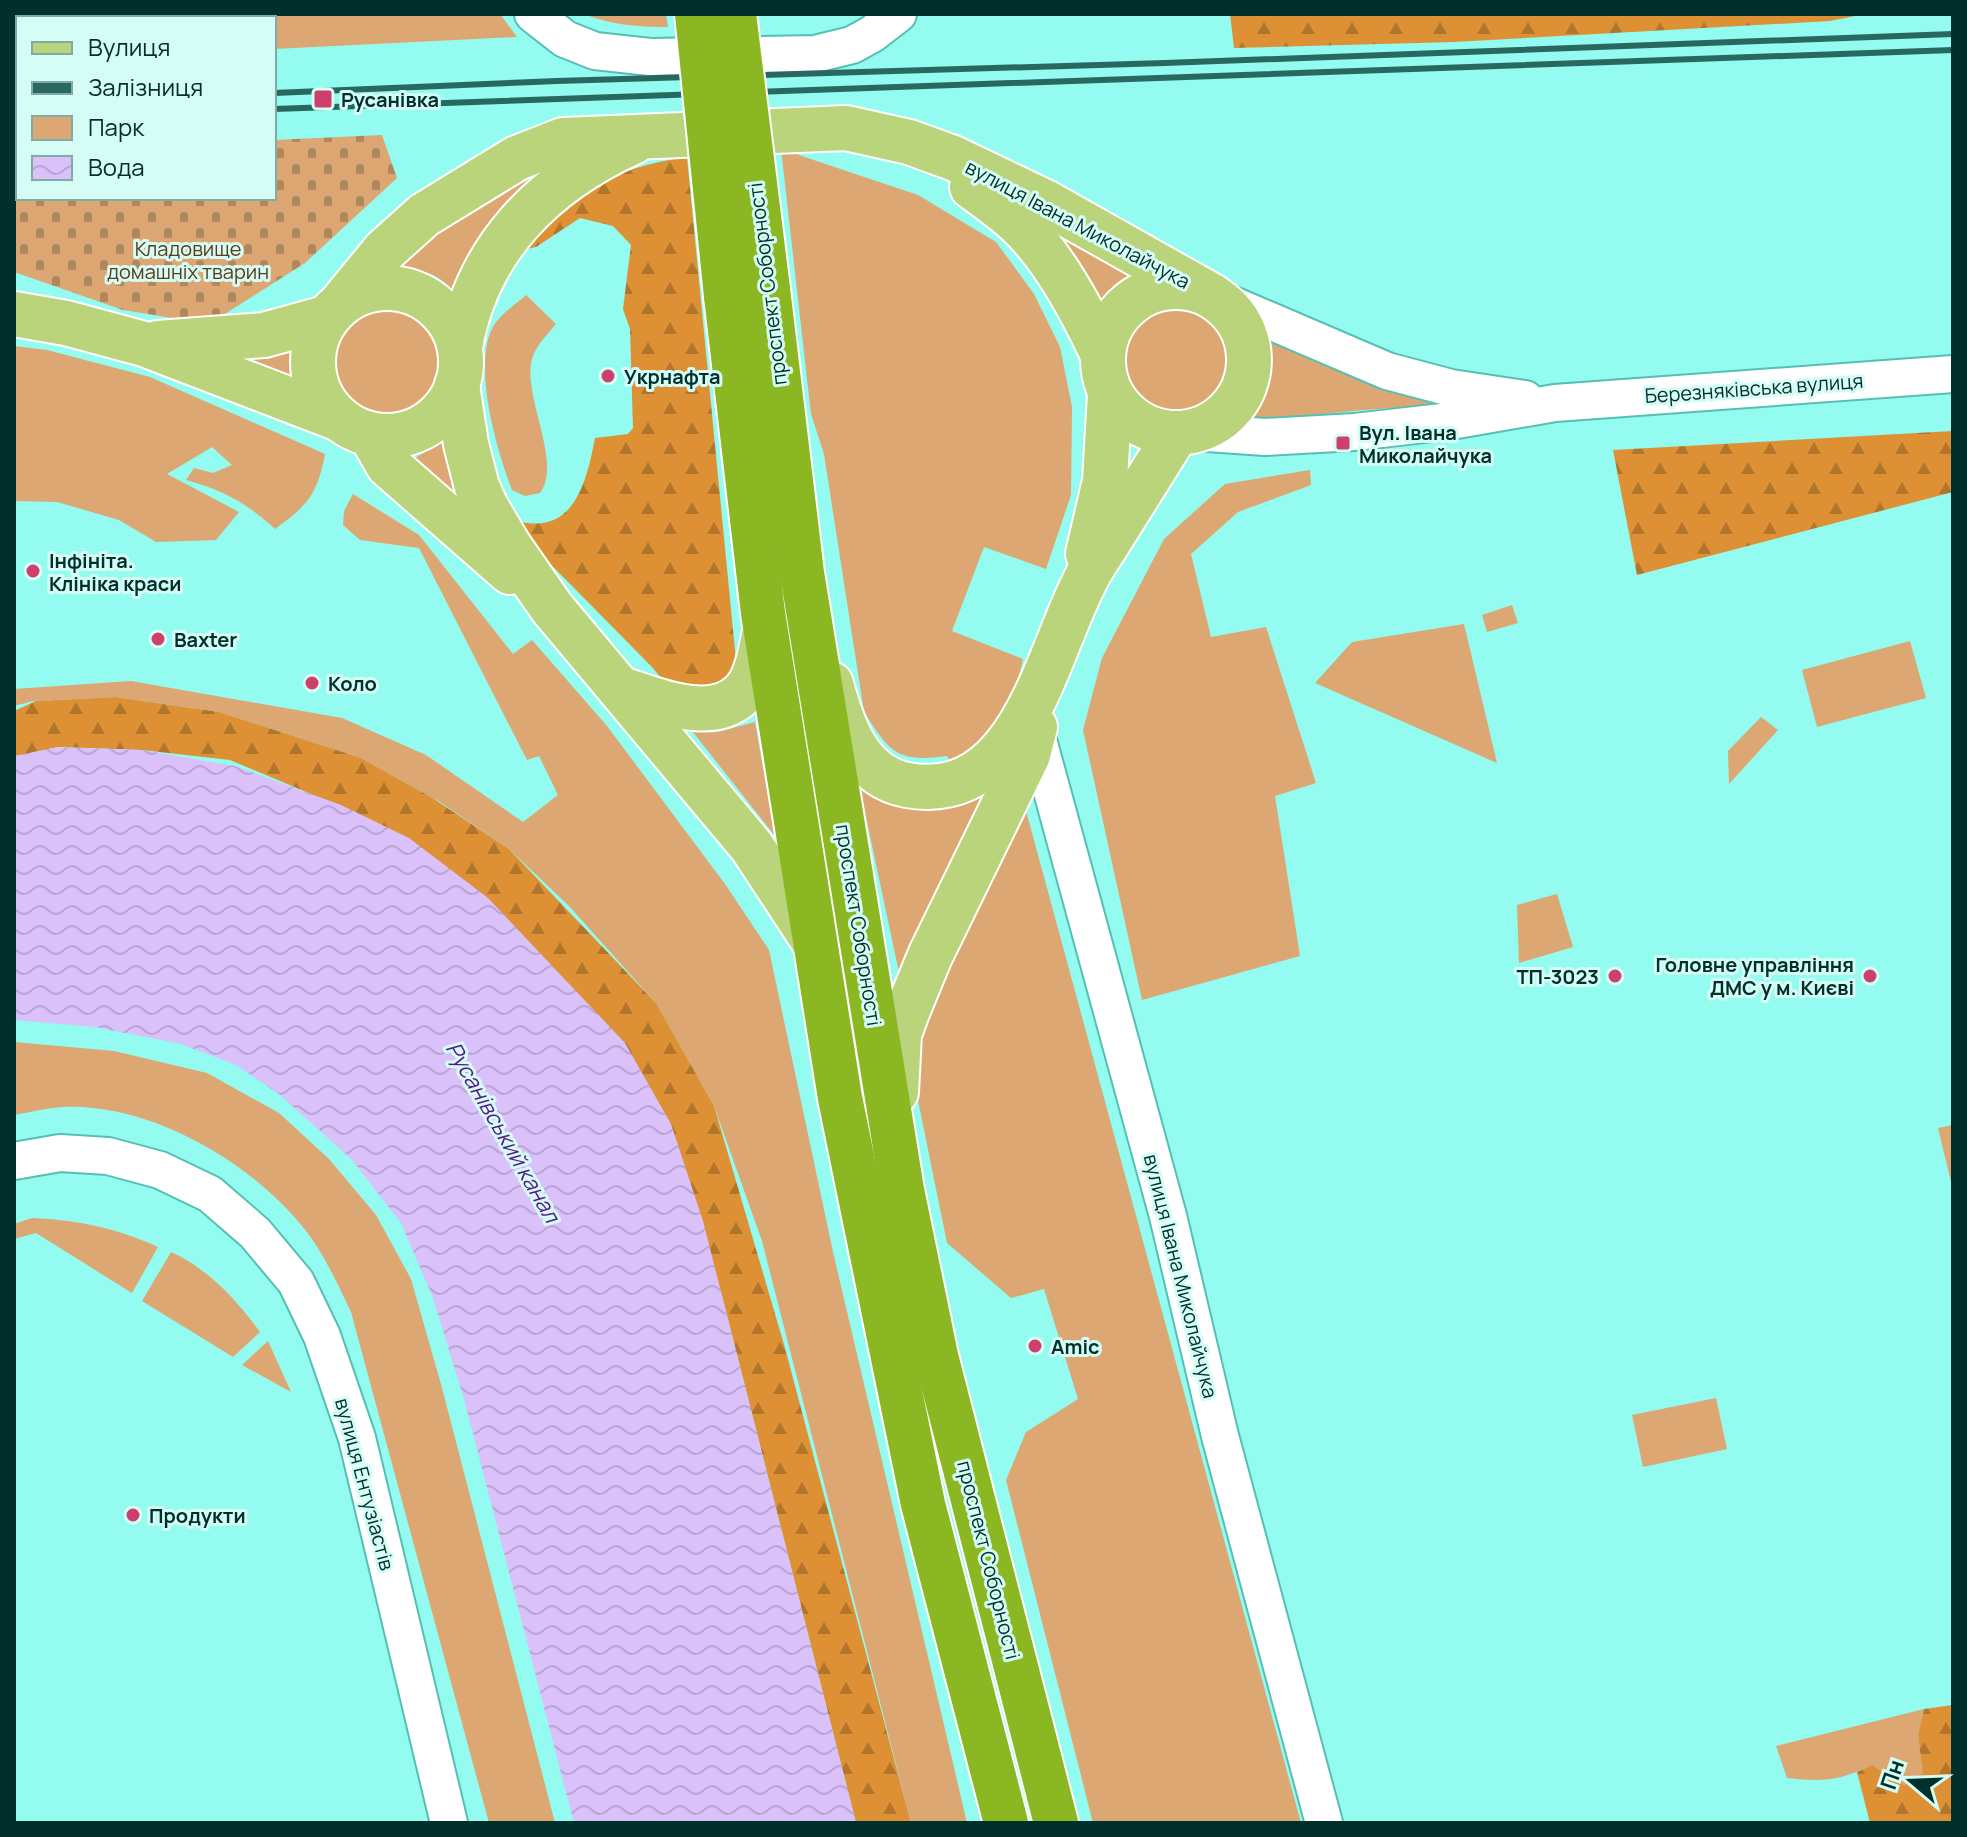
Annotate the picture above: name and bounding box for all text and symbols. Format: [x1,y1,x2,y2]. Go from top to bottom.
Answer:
legend [16,16,276,200]
text: Вулиця [88,30,170,63]
text: Залізниця [88,70,203,103]
place label: Русанівка [341,86,439,113]
marker: Русанівка [312,88,334,110]
text: Парк [88,110,145,143]
text: Вода [88,150,145,183]
street label: вулиця Івана Миколайчука [961,153,1195,295]
street label: проспект Соборності [741,181,793,387]
park label: Кладовище домашніх тварин [107,235,269,285]
place label: Укрнафта [624,363,721,390]
marker: Укрнафта [599,367,617,385]
street label: Березняківська вулиця [1644,367,1864,409]
place label: Вул. Івана Миколайчука [1359,419,1492,469]
marker: Вул. Івана Миколайчука [1334,434,1352,452]
place label: Інфініта. Клініка краси [49,547,181,597]
marker: Інфініта. Клініка краси [24,562,42,580]
place label: Baxter [174,626,237,653]
marker: Baxter [149,630,167,648]
place label: Коло [328,670,377,697]
marker: Коло [303,674,321,692]
street label: проспект Соборності [830,822,888,1028]
place label: Головне управління ДМС у м. Києві [1656,951,1854,1001]
place label: ТП-3023 [1516,963,1599,990]
marker: ТП-3023 [1606,967,1624,985]
marker: Головне управління ДМС у м. Києві [1861,967,1879,985]
water label: Русанівський канал [439,1036,568,1230]
street label: вулиця Івана Миколайчука [1138,1151,1224,1401]
place label: Amic [1051,1333,1100,1360]
marker: Amic [1026,1337,1044,1355]
street label: вулиця Ентузіастів [329,1395,401,1573]
street label: проспект Соборності [951,1458,1027,1662]
place label: Продукти [149,1502,246,1529]
marker: Продукти [124,1506,142,1524]
north arrow [1871,1741,1951,1821]
text: Пн [1873,1756,1911,1793]

